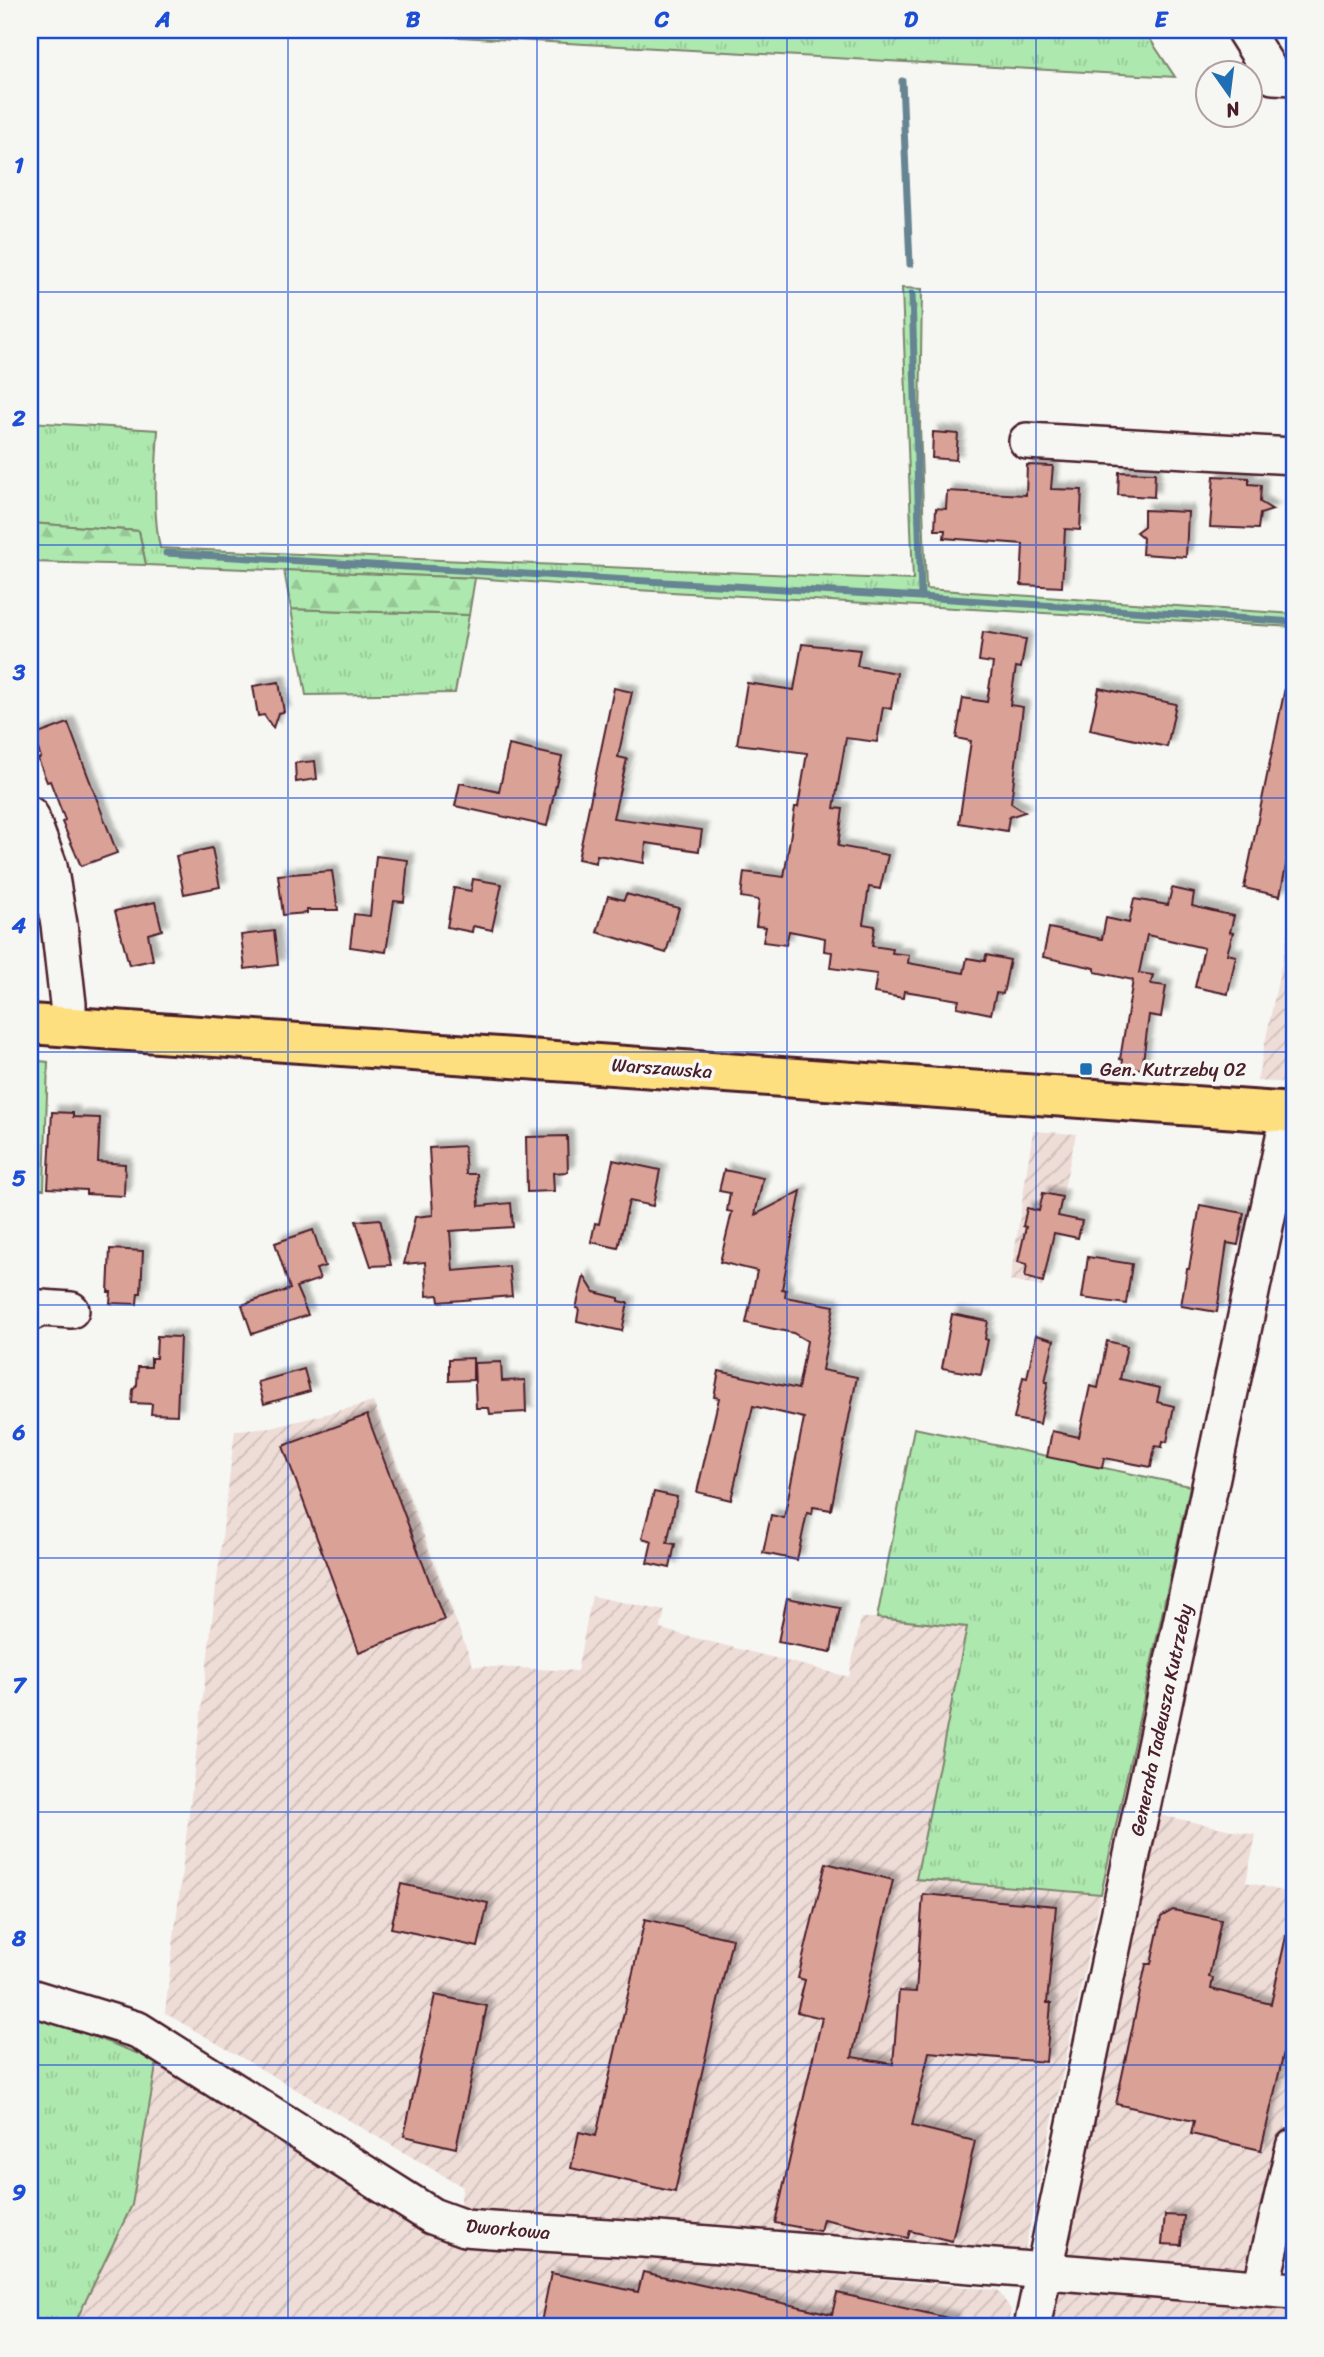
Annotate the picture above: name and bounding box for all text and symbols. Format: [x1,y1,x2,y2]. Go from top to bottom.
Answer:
text: A [154,0,171,40]
text: B [406,0,421,40]
text: C [654,0,670,40]
text: D [904,0,919,40]
text: E [1155,0,1170,40]
north arrow [1194,60,1264,130]
text: N [1222,92,1244,128]
text: 1 [14,145,24,186]
text: 2 [11,398,26,439]
text: 3 [12,652,26,693]
text: 4 [11,905,27,946]
street label: Warszawska [611,1048,714,1088]
place label: Gen. Kutrzeby 02 [1100,1053,1246,1086]
marker: Gen. Kutrzeby 02 [1078,1061,1094,1077]
text: 5 [12,1158,26,1199]
text: 6 [11,1412,26,1453]
street label: Generała Tadeusza Kutrzeby [1120,1601,1202,1839]
text: 7 [12,1665,27,1706]
text: 8 [11,1918,26,1959]
text: 9 [12,2172,26,2213]
street label: Dworkowa [465,2209,552,2249]

